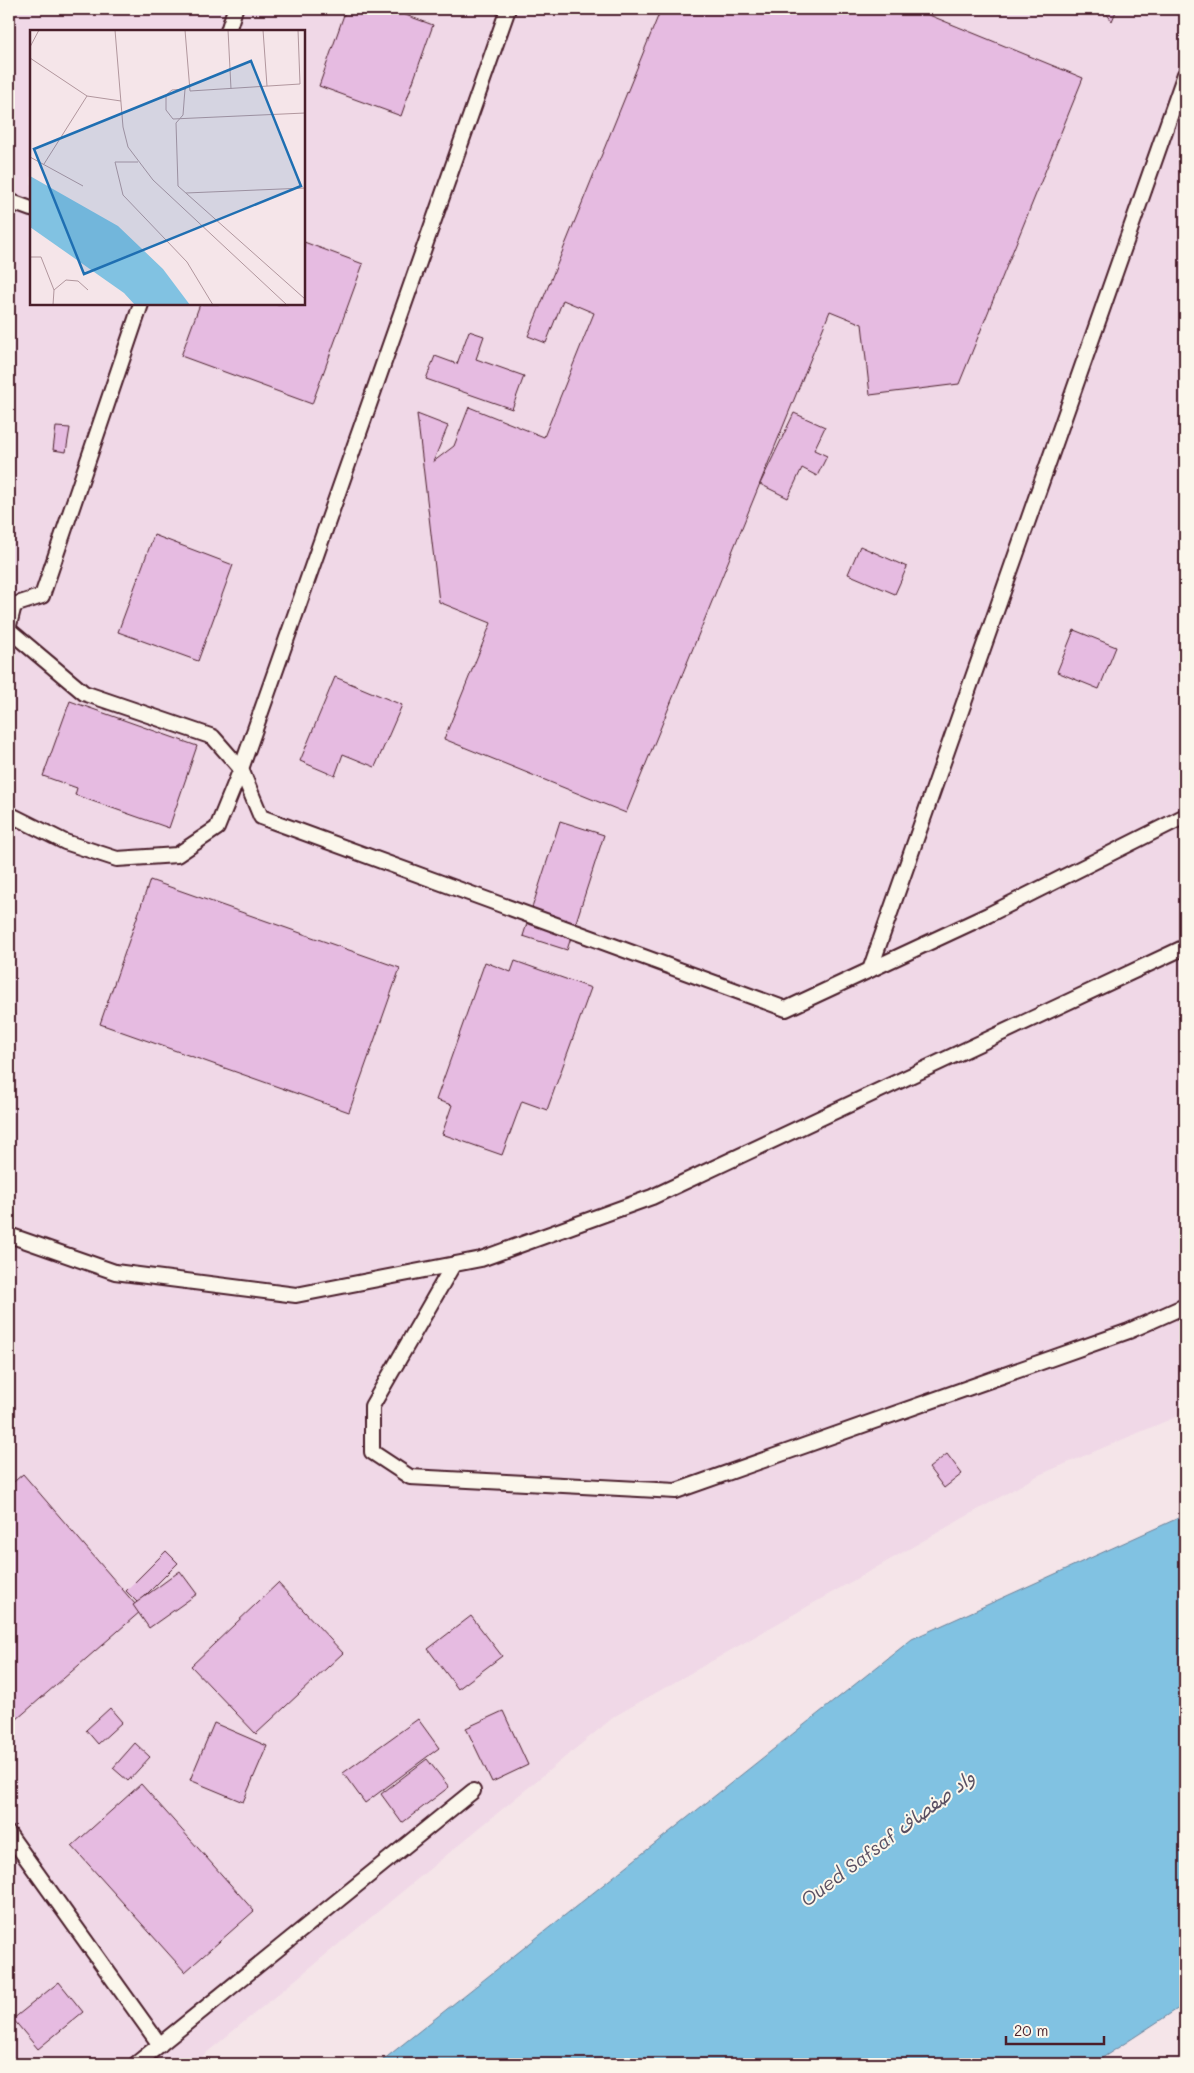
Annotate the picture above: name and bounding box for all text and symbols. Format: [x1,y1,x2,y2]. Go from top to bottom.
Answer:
inset map [30,30,305,305]
water label: Oued Safsaf واد صفصاف [795,1764,979,1912]
scale bar [1006,2013,1104,2045]
text: 20 m [1014,2020,1048,2040]

